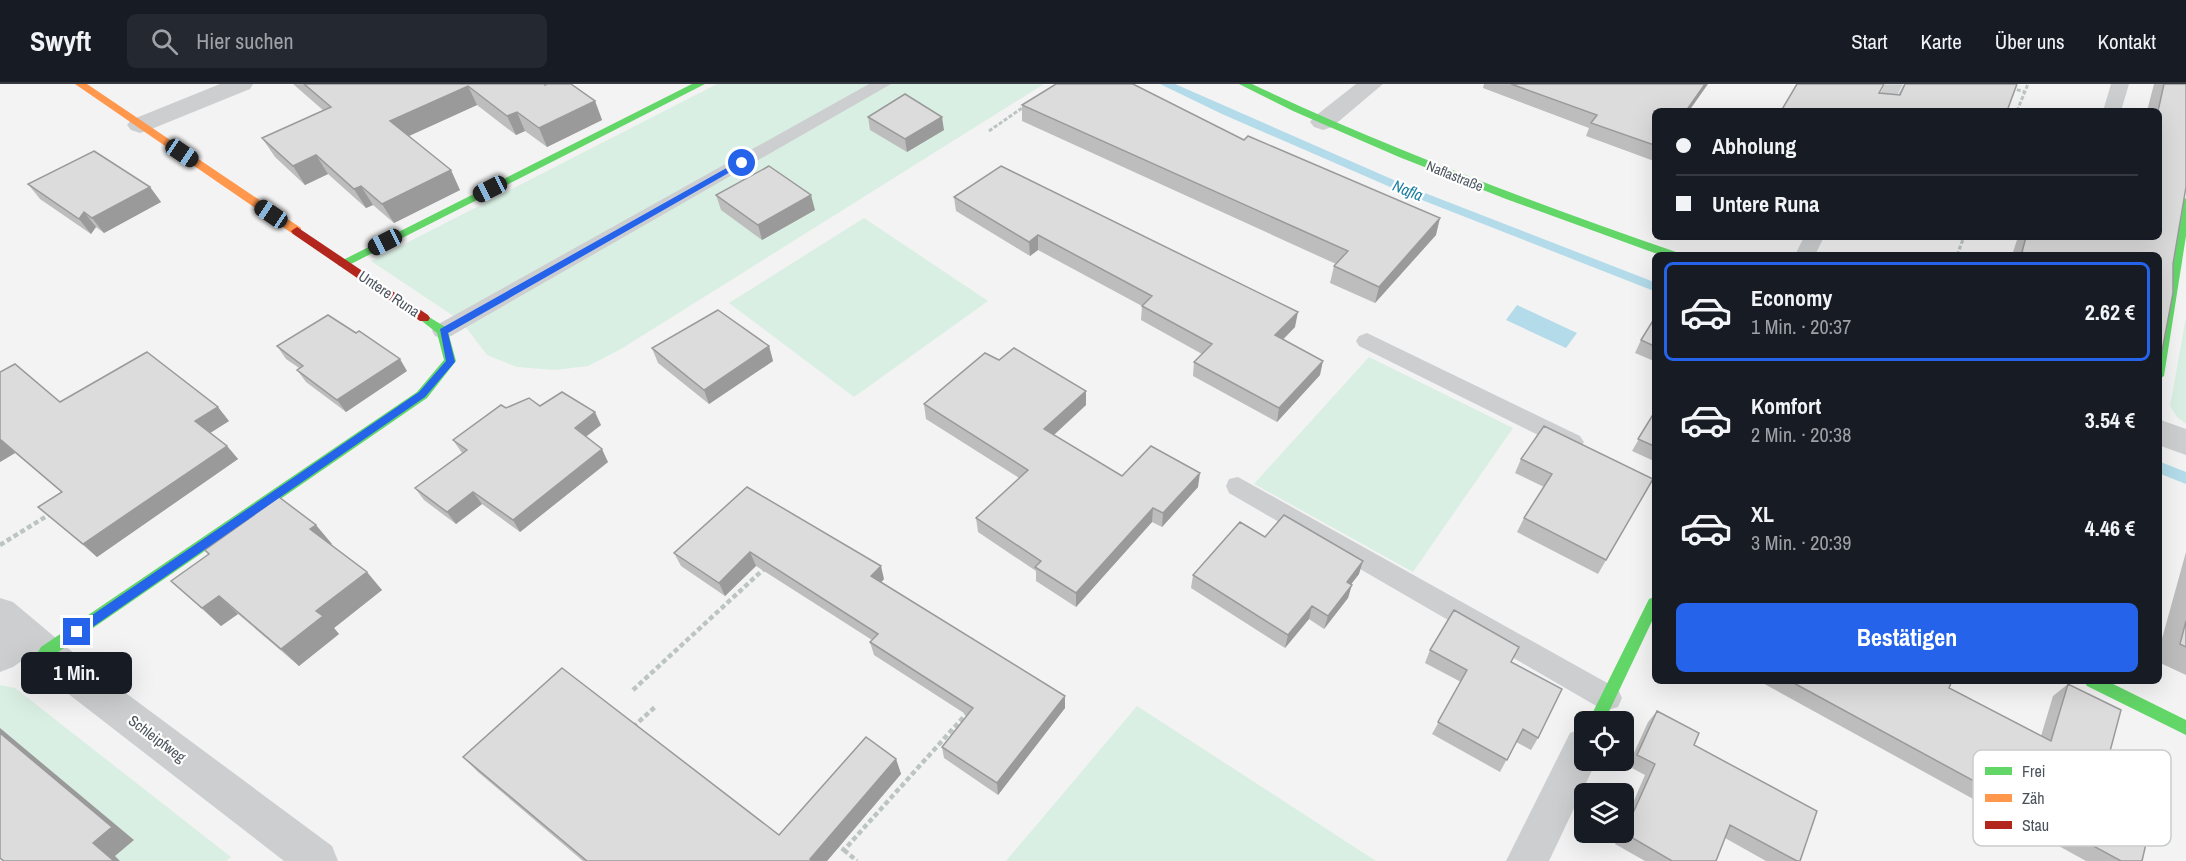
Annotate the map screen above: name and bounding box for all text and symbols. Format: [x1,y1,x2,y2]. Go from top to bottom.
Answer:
search box [127,14,547,68]
text: Swyft [30,22,91,60]
icon: search [148,25,181,58]
text: Hier suchen [196,26,294,56]
text: Start [1851,27,1888,56]
text: Karte [1921,27,1962,56]
text: Über uns [1995,27,2065,56]
text: Kontakt [2098,27,2156,56]
text: Abholung [1712,131,1796,161]
car [162,135,202,171]
route start [728,149,755,176]
street label: Naflastraße [1424,157,1486,195]
car [470,173,510,205]
water label: Nafla [1390,174,1426,206]
text: Untere Runa [1712,189,1819,219]
car [251,196,291,232]
car [365,226,405,258]
street label: Untere Runa [354,265,424,322]
text: Economy [1751,283,1832,313]
icon: car [1679,285,1733,339]
text: 2.62 € [2085,297,2135,327]
text: 1 Min. · 20:37 [1751,313,1851,340]
text: Komfort [1751,391,1821,421]
icon: car [1679,393,1733,447]
text: 3.54 € [2085,405,2135,435]
text: 2 Min. · 20:38 [1751,421,1851,448]
text: XL [1751,499,1774,529]
icon: car [1679,501,1733,555]
text: 4.46 € [2085,513,2135,543]
text: 3 Min. · 20:39 [1751,529,1851,556]
button: Bestätigen [1676,603,2138,672]
route end [63,618,90,645]
callout: 1 Min. [22,653,132,695]
text: 1 Min. [53,659,100,686]
street label: Schleipfweg [124,710,191,767]
map controls [1574,711,1634,843]
button: locate [1574,711,1634,771]
legend [1973,750,2171,846]
text: Frei [2022,760,2045,782]
button: layers [1574,783,1634,843]
text: Zäh [2022,787,2045,809]
text: Stau [2022,814,2049,836]

